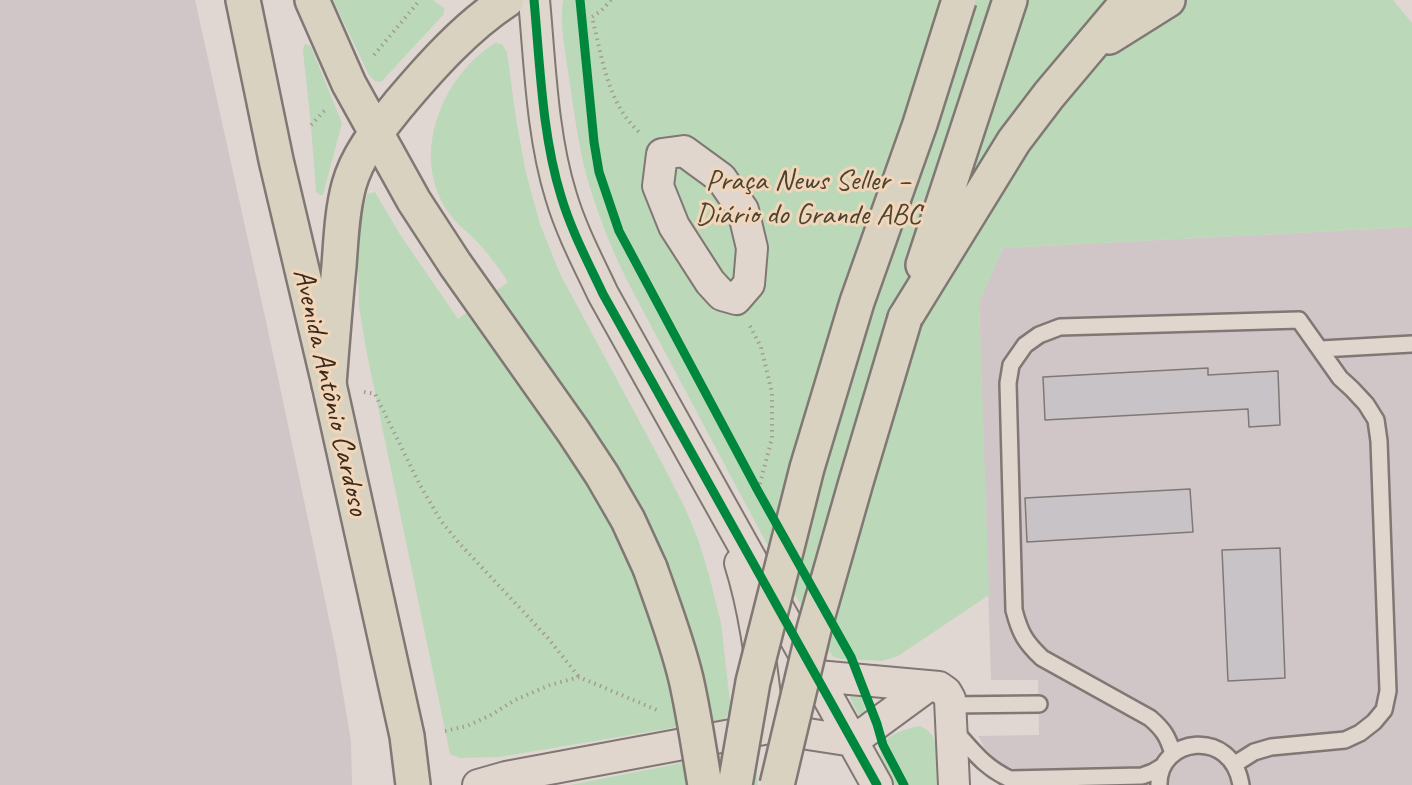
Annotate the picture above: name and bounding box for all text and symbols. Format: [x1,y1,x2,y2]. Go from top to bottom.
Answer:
park label: Praça News Seller – Diário do Grande ABC [695,163,921,234]
street label: Avenida Antônio Cardoso [284,265,376,519]

